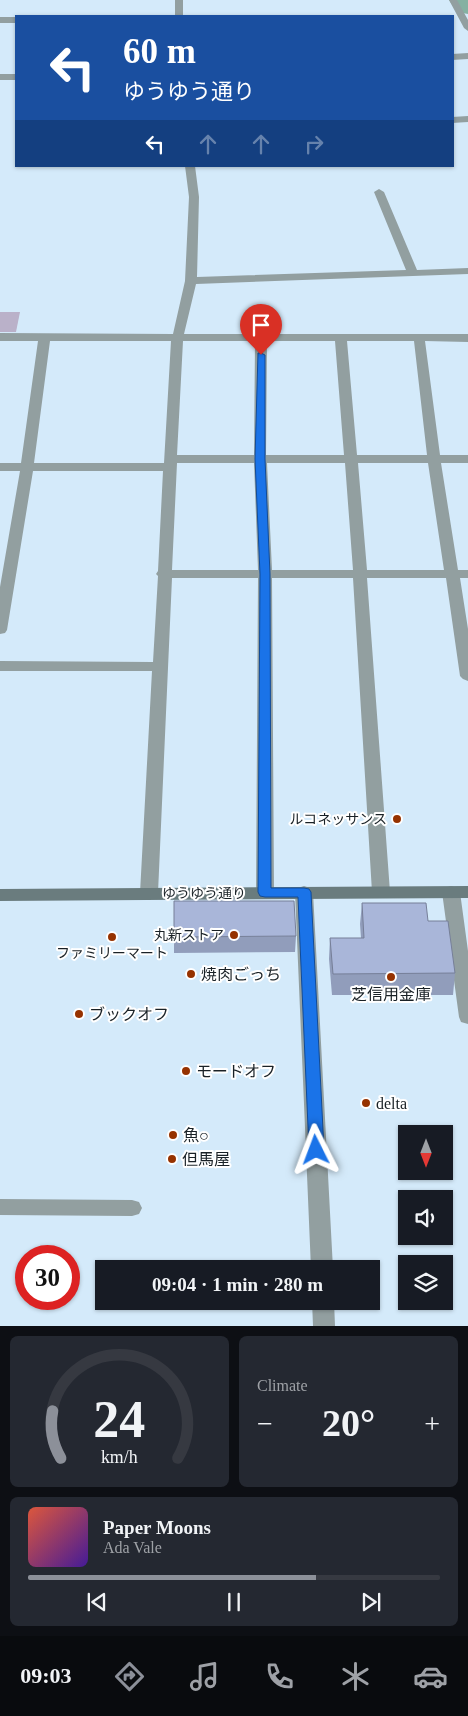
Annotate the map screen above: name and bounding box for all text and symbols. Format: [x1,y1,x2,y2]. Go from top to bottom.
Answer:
text: 60 m [123,32,196,71]
icon: left [40,35,105,100]
text: ゆうゆう通り [123,79,255,104]
icon: left [141,130,169,158]
icon: ahead [194,130,222,158]
icon: ahead [247,130,275,158]
icon: right [300,130,328,158]
pin [240,304,282,355]
icon: arrive [247,311,275,339]
place label: ルコネッサンス [290,812,387,827]
marker: ルコネッサンス [391,813,403,825]
street label: ゆうゆう通り [162,886,246,901]
place label: 丸新ストア [154,928,224,943]
marker: 丸新ストア [228,929,240,941]
marker: ファミリーマート [106,931,118,943]
place label: ファミリーマート [56,946,168,961]
place label: 焼肉ごっち [201,966,281,983]
marker: 焼肉ごっち [185,968,197,980]
marker: 芝信用金庫 [385,971,397,983]
place label: 芝信用金庫 [351,986,431,1003]
place label: ブックオフ [89,1006,169,1023]
marker: ブックオフ [73,1008,85,1020]
place label: モードオフ [196,1063,276,1080]
marker: モードオフ [180,1065,192,1077]
place label: delta [376,1095,407,1112]
marker: delta [360,1097,372,1109]
position arrow [289,1123,341,1175]
north arrow [398,1125,452,1180]
map controls [398,1125,453,1310]
place label: 魚○ [183,1126,209,1144]
marker: 魚○ [167,1129,179,1141]
place label: 但馬屋 [182,1151,230,1168]
marker: 但馬屋 [166,1153,178,1165]
button: sound [398,1190,453,1245]
speed limit sign: 30 [15,1245,80,1310]
button: layers [398,1255,453,1310]
text: 09:04 · 1 min · 280 m [152,1274,323,1295]
text: Climate [257,1377,308,1394]
text: 24 [94,1391,146,1448]
text: 20° [322,1402,375,1444]
text: − [257,1408,273,1439]
text: + [424,1408,440,1439]
text: km/h [101,1447,138,1467]
text: Paper Moons [103,1517,211,1538]
text: Ada Vale [103,1539,162,1556]
icon: previous [83,1588,111,1616]
icon: pause [220,1588,248,1616]
icon: next [357,1588,385,1616]
icon: directions [112,1659,147,1694]
icon: music [187,1659,222,1694]
icon: phone [262,1659,297,1694]
icon: climate [338,1659,373,1694]
icon: car [413,1659,448,1694]
text: 09:03 [20,1663,71,1688]

